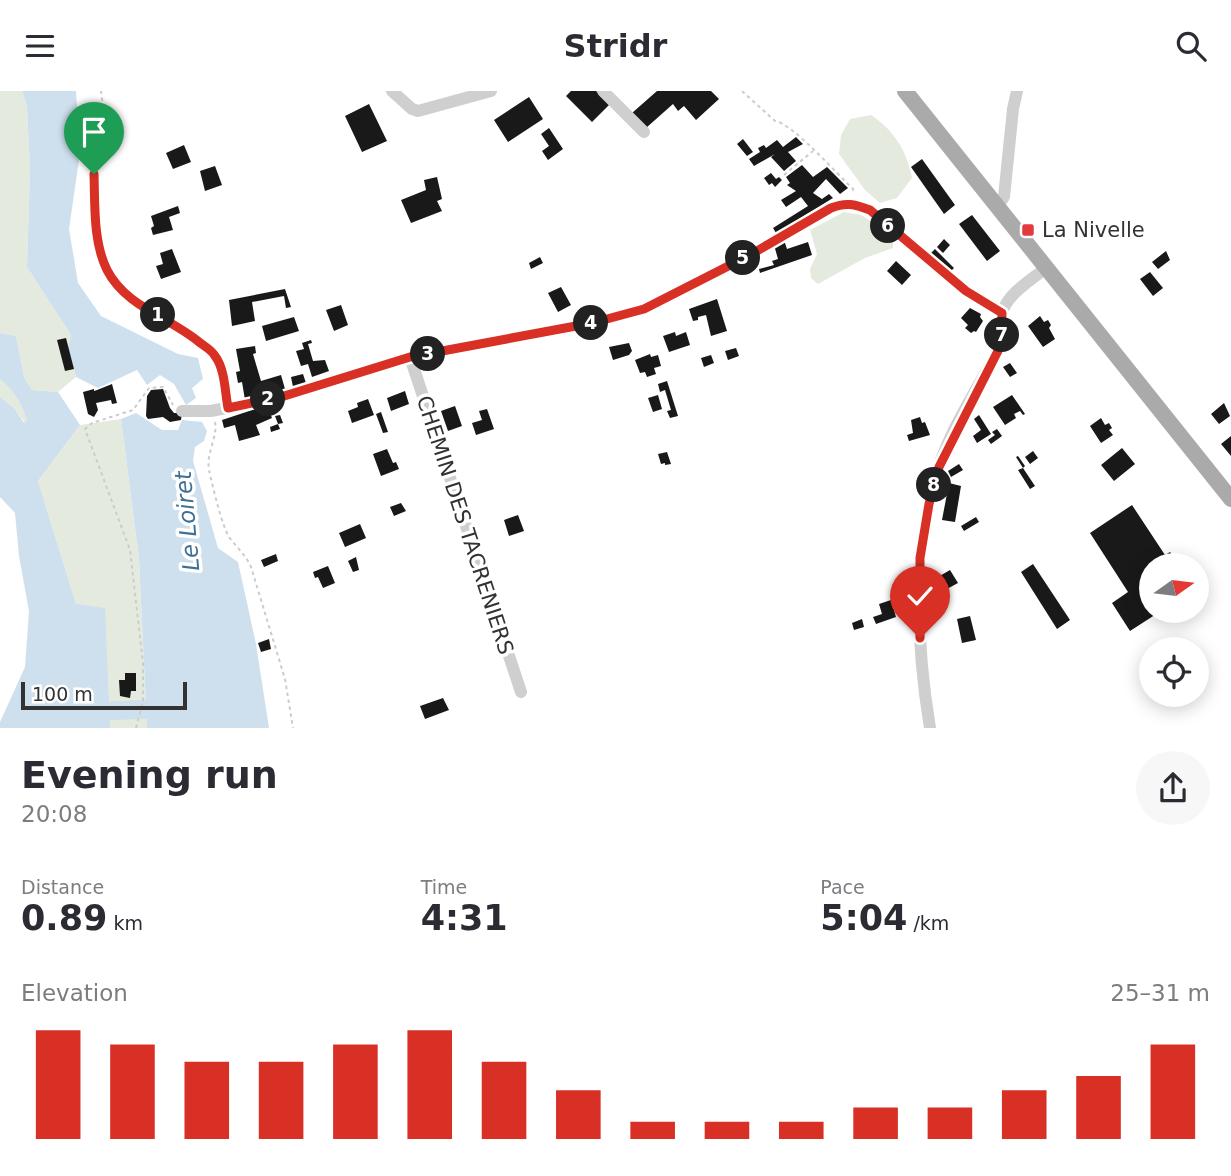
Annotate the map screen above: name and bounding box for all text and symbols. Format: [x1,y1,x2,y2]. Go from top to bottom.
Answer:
icon: menu [21,27,59,65]
text: Stridr [564,27,667,65]
icon: search [1172,27,1210,65]
pin [64,102,124,174]
icon: arrive [75,113,113,151]
pin: 6 [870,209,906,243]
text: 6 [881,214,894,236]
place label: La Nivelle [1042,218,1145,242]
marker: La Nivelle [1020,222,1036,238]
pin: 5 [726,241,760,275]
text: 5 [736,246,749,268]
pin: 1 [140,297,176,333]
text: 1 [151,303,164,325]
pin: 4 [574,306,608,341]
text: 4 [584,311,597,333]
pin: 7 [984,317,1020,353]
text: 7 [995,323,1008,345]
pin: 3 [410,337,446,371]
text: 3 [421,342,434,364]
pin: 2 [250,381,286,417]
text: 2 [261,387,274,409]
street label: CHEMIN DES TACRENIERS [412,393,518,657]
pin: 8 [916,467,951,503]
water label: Le Loiret [170,469,204,572]
text: 8 [927,473,940,495]
north arrow [1139,553,1209,623]
map controls [1139,553,1209,707]
pin [890,566,950,638]
icon: check [901,577,939,615]
button: locate [1139,637,1209,707]
scale bar [21,679,187,711]
text: 100 m [32,683,93,705]
button: share [1136,751,1210,825]
text: Evening run [21,753,278,797]
text: 20:08 [21,801,87,827]
text: Distance [21,876,104,898]
text: Time [421,876,467,898]
text: Pace [820,876,865,898]
text: 0.89 [21,898,107,938]
text: 4:31 [421,898,508,938]
text: 5:04 [820,898,907,938]
text: km [107,912,143,934]
text: /km [907,912,949,934]
text: Elevation [21,980,128,1006]
text: 25–31 m [1110,980,1210,1006]

